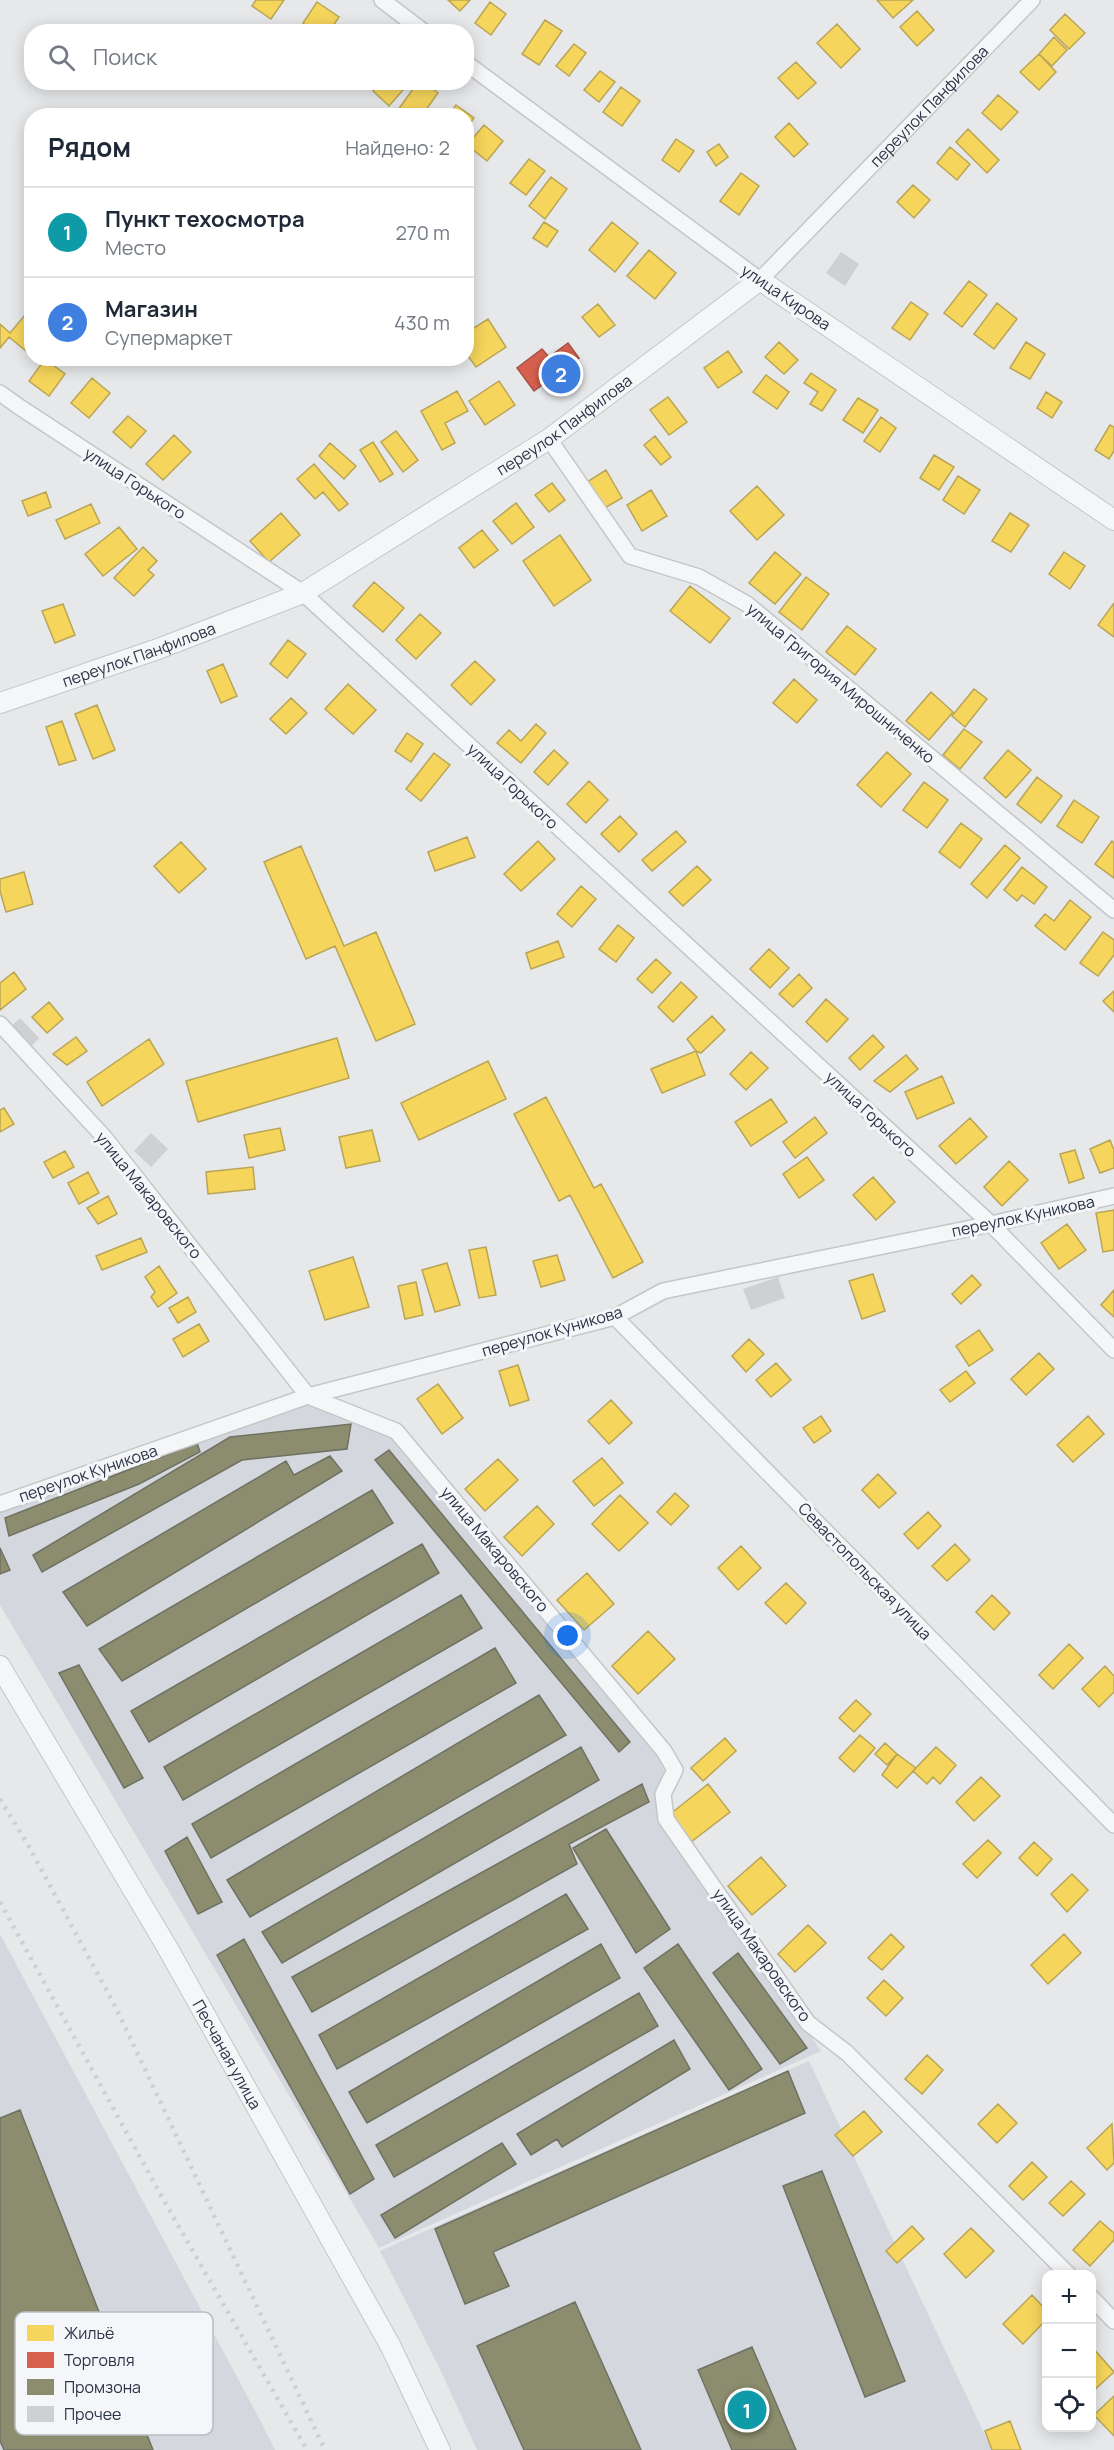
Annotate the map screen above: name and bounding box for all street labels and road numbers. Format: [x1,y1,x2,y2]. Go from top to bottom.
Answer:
street label: переулок Панфилова [865,40,993,172]
street label: улица Кирова [737,259,835,335]
street label: переулок Панфилова [492,369,636,480]
street label: улица Горького [80,442,190,524]
street label: улица Григория Мирошниченко [742,598,940,768]
street label: переулок Панфилова [59,617,219,692]
street label: улица Горького [463,738,563,834]
street label: улица Горького [821,1066,921,1162]
street label: улица Макаровского [91,1127,207,1263]
street label: переулок Куникова [950,1190,1096,1242]
street label: переулок Куникова [479,1300,625,1362]
street label: переулок Куникова [16,1439,160,1507]
street label: улица Макаровского [436,1481,554,1617]
street label: Севастопольская улица [793,1497,937,1645]
street label: улица Макаровского [708,1884,816,2026]
street label: Песчаная улица [188,1996,267,2113]

